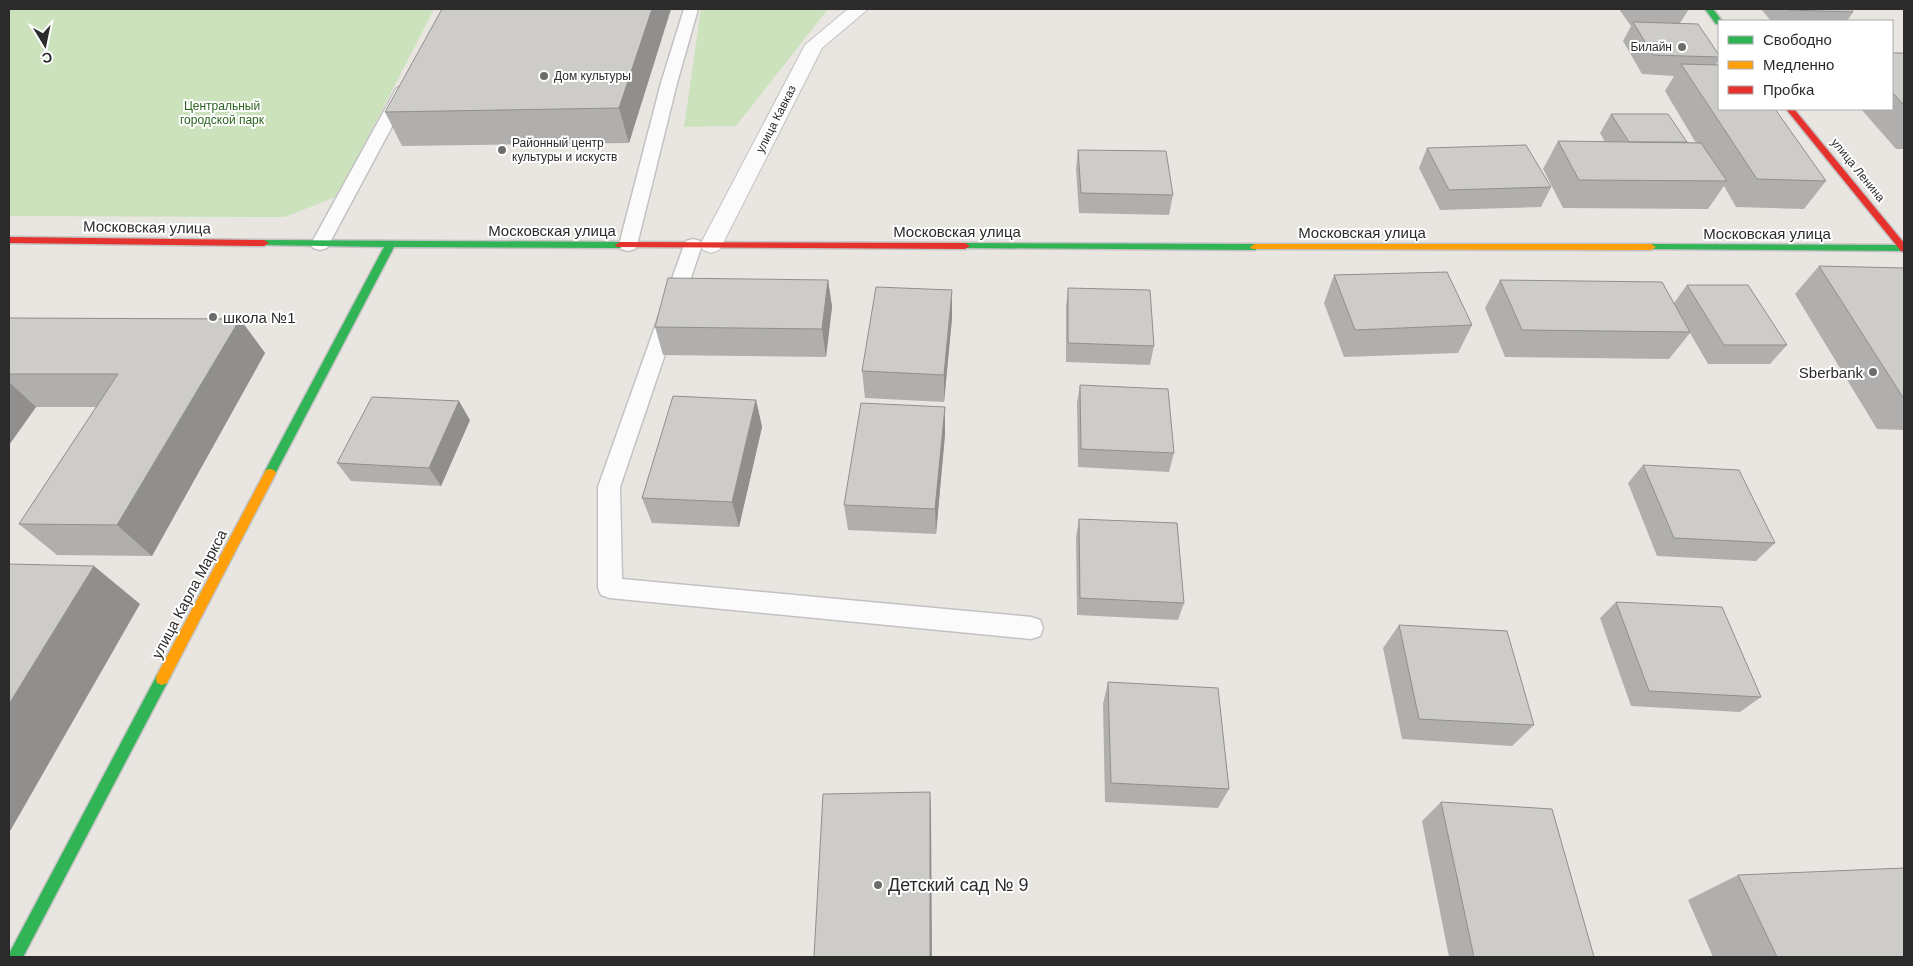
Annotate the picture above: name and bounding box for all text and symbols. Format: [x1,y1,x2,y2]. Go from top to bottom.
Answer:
north arrow [20,20,70,70]
legend [1718,20,1893,110]
text: Свободно [1763,31,1832,48]
place label: Билайн [1630,40,1672,54]
marker: Билайн [1676,41,1688,53]
text: С [41,49,54,67]
text: Медленно [1763,56,1834,73]
place label: Дом культуры [554,69,631,83]
marker: Дом культуры [538,70,550,82]
text: Пробка [1763,81,1815,98]
street label: улица Кавказ [753,82,799,155]
park label: Центральный городской парк [180,99,265,127]
street label: улица Ленина [1828,135,1888,205]
place label: Районный центр культуры и искуств [512,136,617,164]
marker: Районный центр культуры и искуств [496,144,508,156]
street label: Московская улица [83,217,212,237]
street label: Московская улица [488,222,616,239]
street label: Московская улица [893,223,1021,240]
street label: Московская улица [1298,224,1426,241]
street label: Московская улица [1703,225,1831,242]
place label: школа №1 [223,309,295,326]
marker: школа №1 [207,311,219,323]
place label: Sberbank [1799,364,1863,381]
marker: Sberbank [1867,366,1879,378]
street label: улица Карла Маркса [148,526,230,661]
place label: Детский сад № 9 [888,875,1028,895]
marker: Детский сад № 9 [872,879,884,891]

